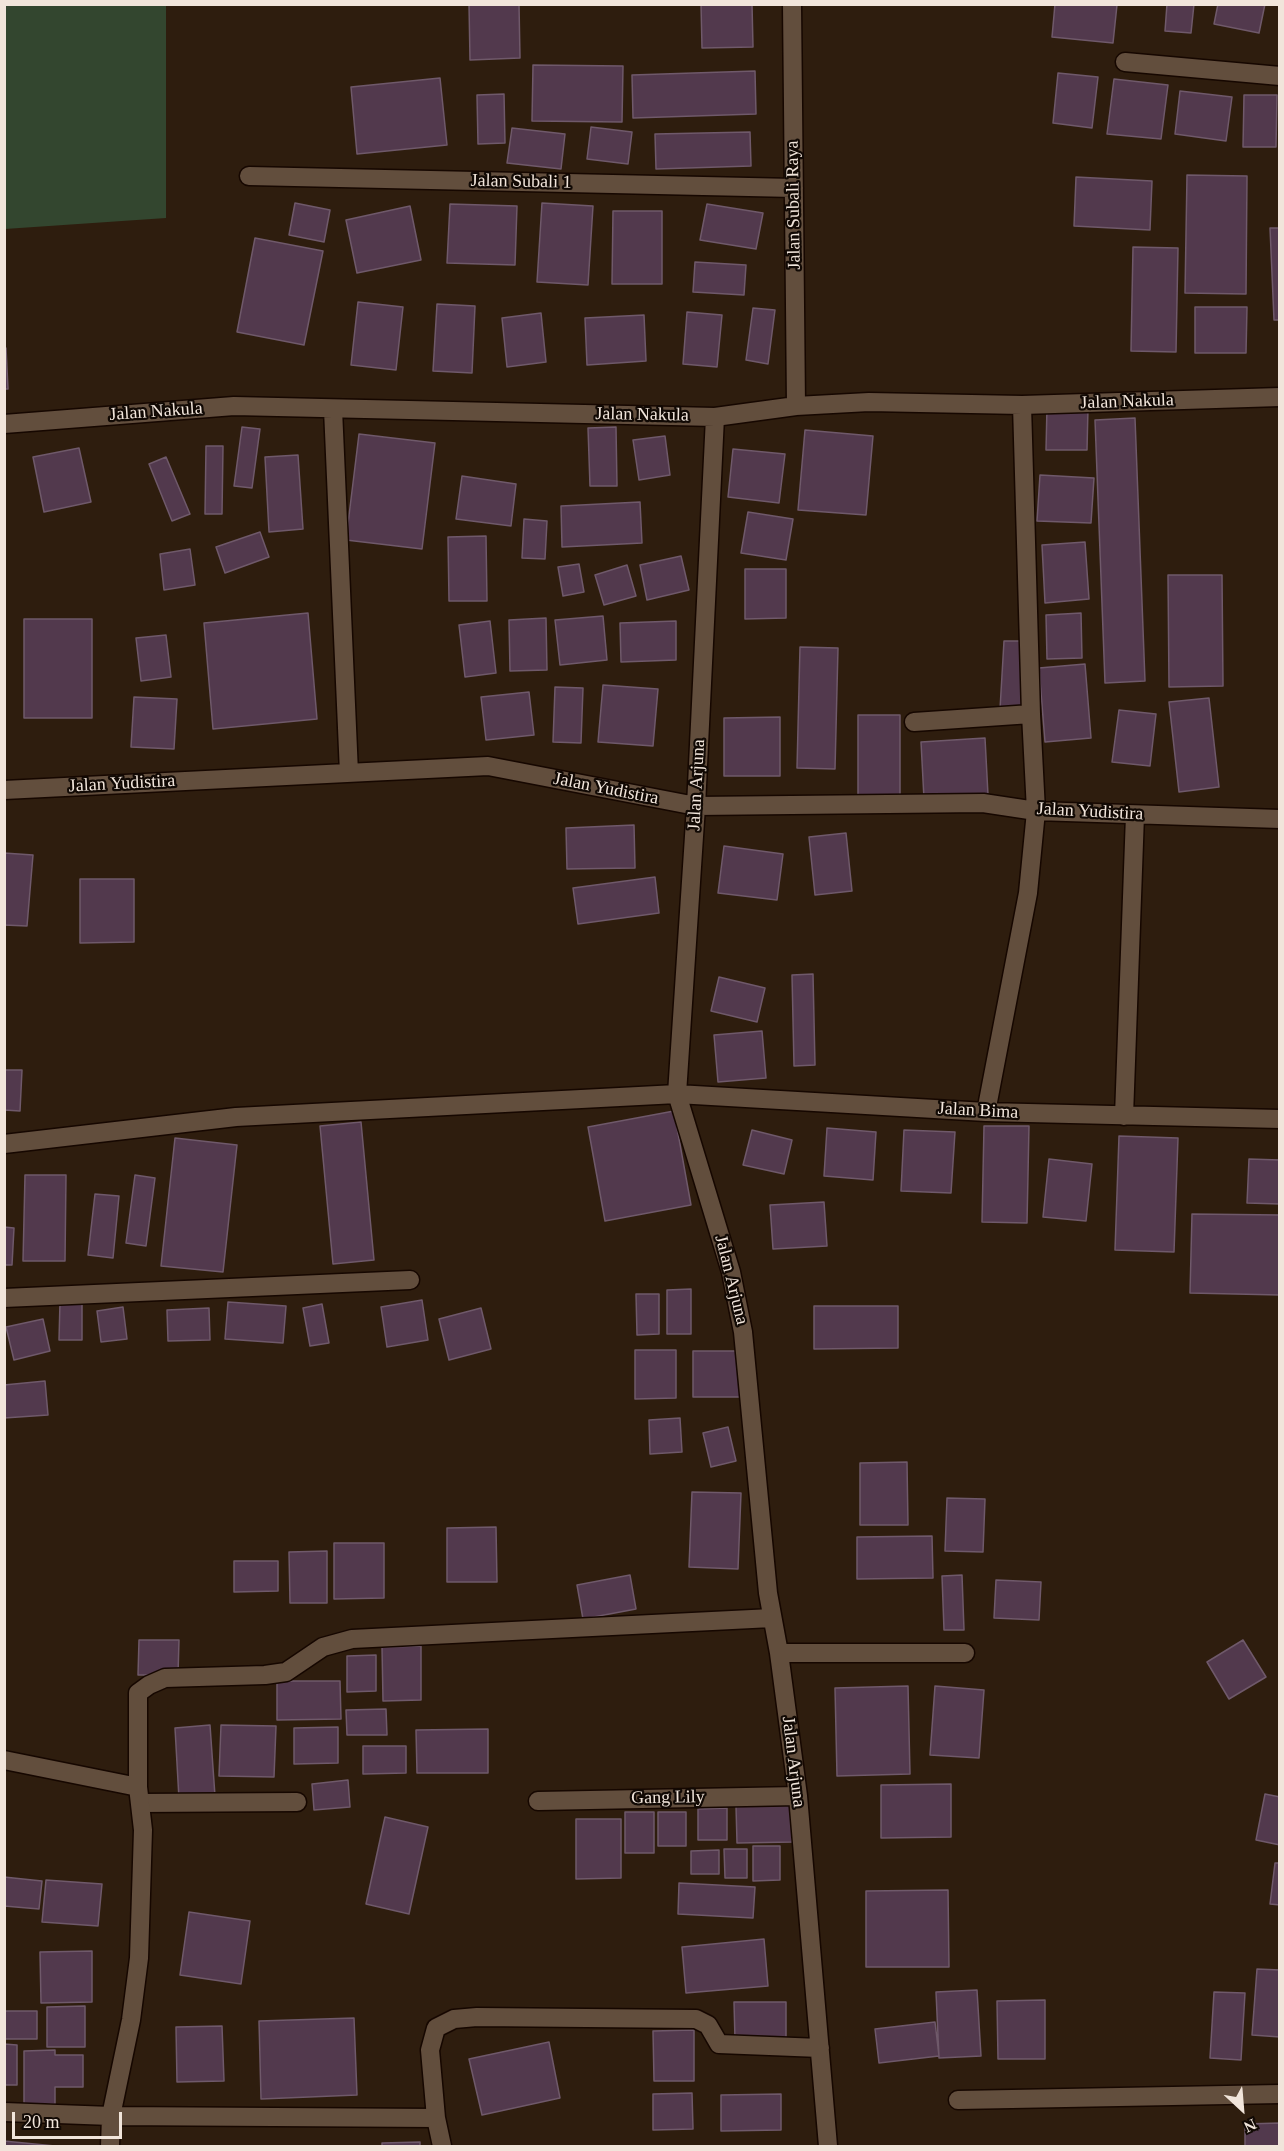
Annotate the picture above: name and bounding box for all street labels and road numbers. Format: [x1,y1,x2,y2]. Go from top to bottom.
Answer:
street label: Jalan Subali Raya [782,140,806,270]
street label: Jalan Subali 1 [470,170,572,194]
street label: Jalan Nakula [1080,390,1174,414]
street label: Jalan Nakula [109,398,203,426]
street label: Jalan Nakula [595,403,689,427]
street label: Jalan Arjuna [684,739,710,831]
street label: Jalan Yudistira [552,768,660,810]
street label: Jalan Yudistira [68,770,176,798]
street label: Jalan Yudistira [1036,798,1144,826]
street label: Jalan Bima [937,1098,1019,1124]
street label: Jalan Arjuna [709,1233,753,1327]
street label: Jalan Arjuna [777,1715,809,1809]
street label: Gang Lily [631,1787,705,1809]

